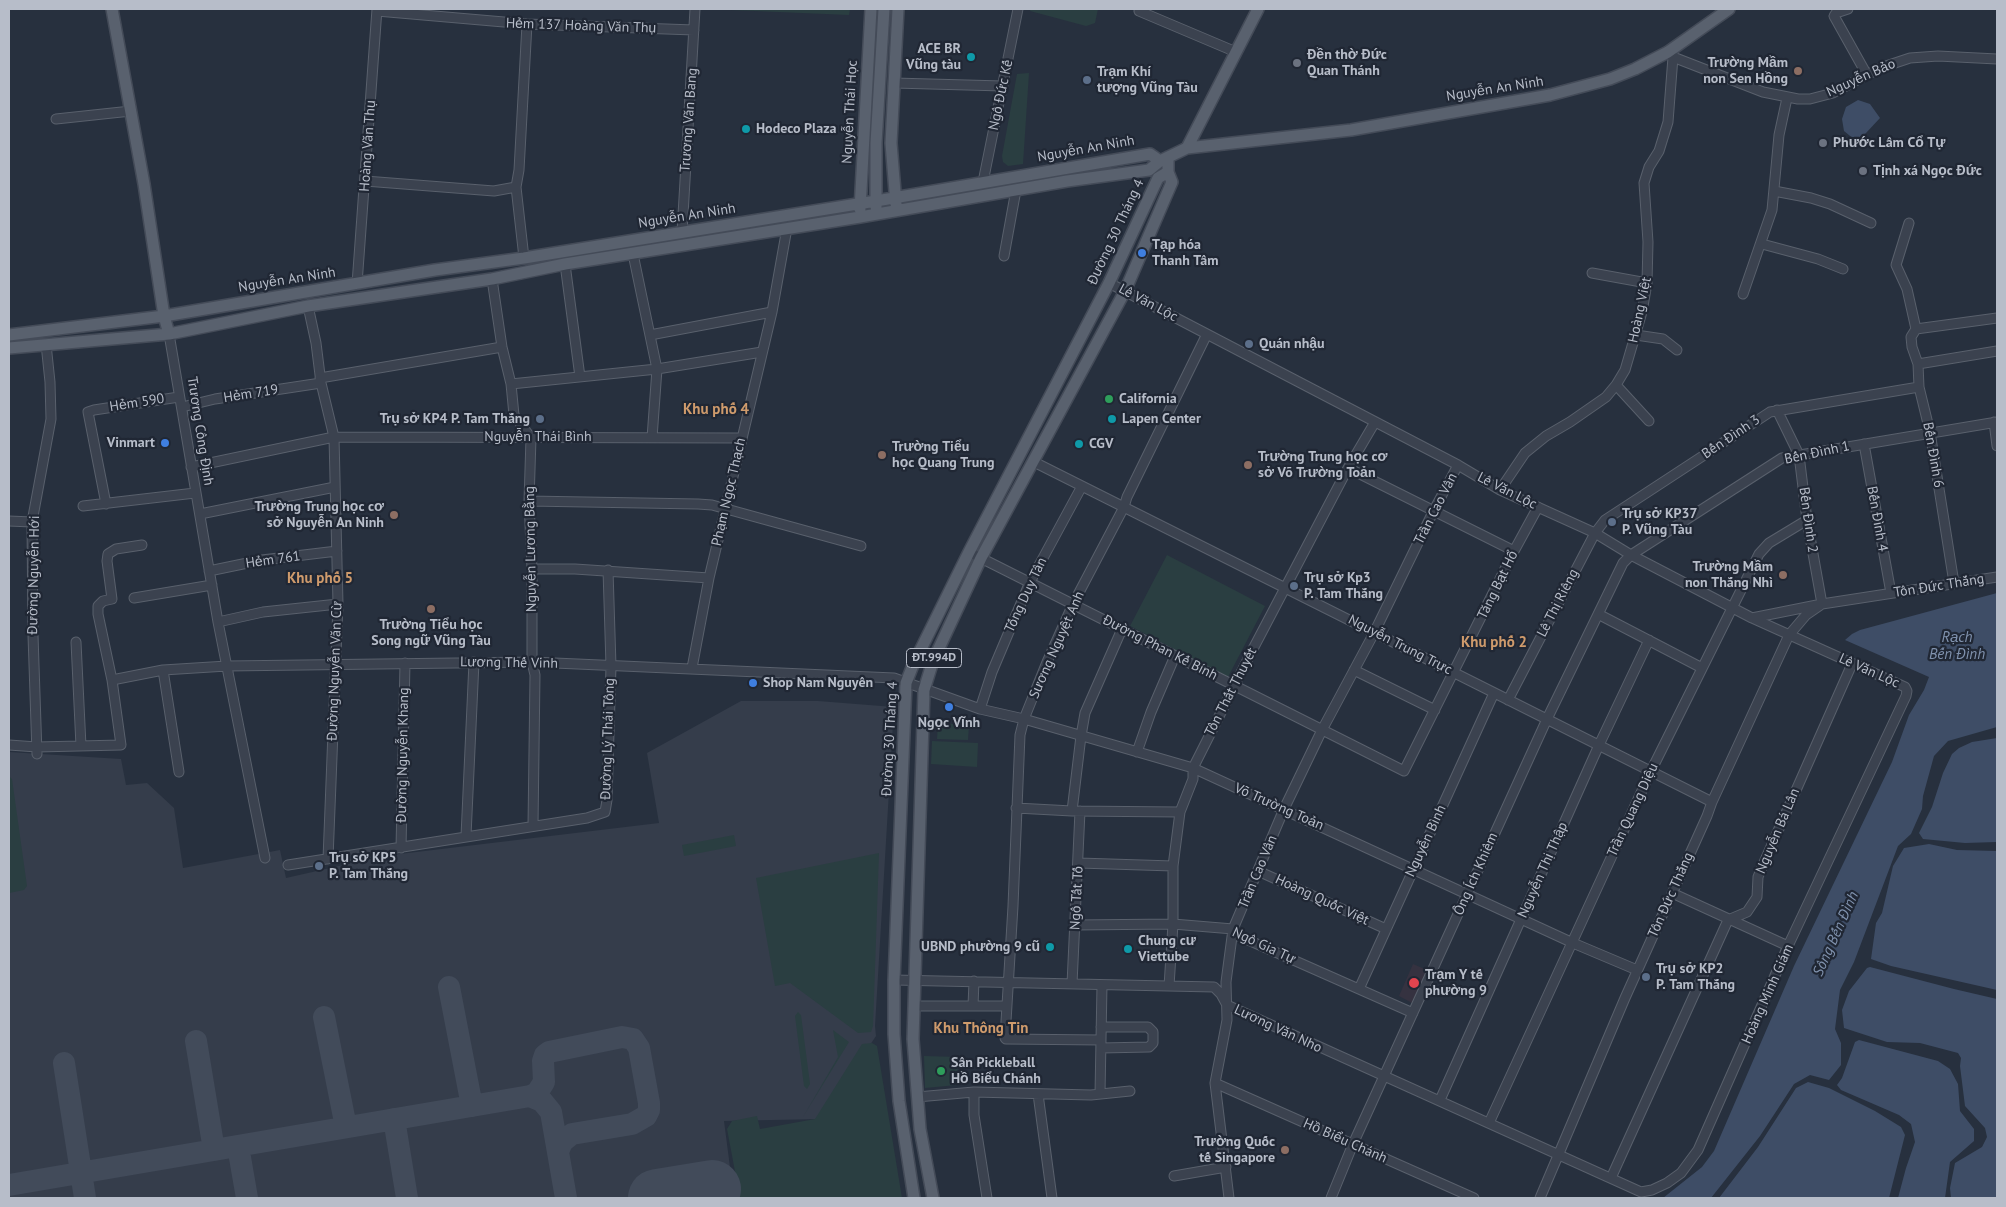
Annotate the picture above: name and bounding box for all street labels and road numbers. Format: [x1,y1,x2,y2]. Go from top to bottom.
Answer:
street label: Hẻm 137 Hoàng Văn Thụ [505,15,657,37]
street label: Nguyễn Bảo [1824,55,1898,101]
street label: Ngô Đức Kế [985,58,1017,132]
street label: Nguyễn Thái Học [839,60,861,164]
street label: Trương Văn Bang [677,67,701,173]
street label: Nguyễn An Ninh [1445,73,1545,105]
street label: Hoàng Văn Thụ [356,100,380,192]
street label: Nguyễn An Ninh [1036,132,1136,166]
street label: Đường 30 Tháng 4 [1084,177,1148,287]
street label: Nguyễn An Ninh [637,200,737,232]
street label: Nguyễn An Ninh [237,264,337,296]
street label: Hoàng Việt [1625,275,1655,345]
street label: Lê Văn Lộc [1116,281,1180,325]
street label: Trương Công Định [183,375,217,487]
street label: Hẻm 719 [222,381,280,407]
street label: Hẻm 590 [108,390,166,416]
street label: Bến Đình 3 [1699,411,1763,463]
street label: Bến Đình 6 [1919,421,1947,489]
street label: Nguyễn Thái Bình [484,429,592,445]
street label: Phạm Ngọc Thạch [708,436,750,548]
street label: Bến Đình 1 [1783,438,1851,468]
street label: Lê Văn Lộc [1475,469,1539,513]
street label: Trần Cao Vân [1411,470,1461,548]
street label: Bến Đình 4 [1863,485,1891,553]
street label: Nguyễn Lương Bằng [522,486,540,612]
street label: Bến Đình 2 [1795,486,1821,554]
street label: Đường Nguyễn Hới [25,515,43,635]
street label: Hẻm 761 [245,548,301,572]
street label: Tăng Bạt Hổ [1474,548,1522,622]
street label: Tống Duy Tân [1001,555,1051,635]
street label: Lê Thị Riêng [1534,566,1582,640]
street label: Tôn Đức Thắng [1893,571,1985,601]
street label: Sương Nguyệt Anh [1026,589,1088,701]
street label: Đường Nguyễn Văn Cừ [324,601,346,741]
street label: Đường Phan Kế Bính [1100,612,1220,684]
street label: Nguyễn Trung Trực [1345,612,1455,678]
street label: Tôn Thất Thuyết [1201,645,1261,739]
road number: ĐT.994D [906,648,962,668]
street label: Lê Văn Lộc [1836,650,1902,692]
street label: Lương Thế Vinh [460,654,558,672]
street label: Đường Lý Thái Tông [597,678,619,800]
street label: Đường 30 Tháng 4 [879,681,901,797]
street label: Đường Nguyễn Khang [393,687,413,823]
street label: Trần Quang Diệu [1604,760,1662,860]
street label: Võ Trường Toản [1232,780,1326,834]
street label: Nguyễn Bá Lân [1753,786,1803,876]
street label: Nguyễn Bình [1402,802,1450,880]
street label: Nguyễn Thị Thập [1514,819,1572,921]
street label: Ông Ích Khiêm [1450,830,1502,918]
street label: Trần Cao Vân [1235,833,1281,911]
street label: Tôn Đức Thắng [1645,850,1697,940]
street label: Ngô Tất Tố [1067,866,1087,930]
street label: Hoàng Quốc Việt [1272,871,1372,929]
street label: Ngô Gia Tự [1229,924,1299,968]
street label: Hoàng Minh Giám [1739,942,1797,1046]
street label: Lương Văn Nho [1231,1001,1325,1057]
street label: Hồ Biểu Chánh [1301,1115,1389,1167]

